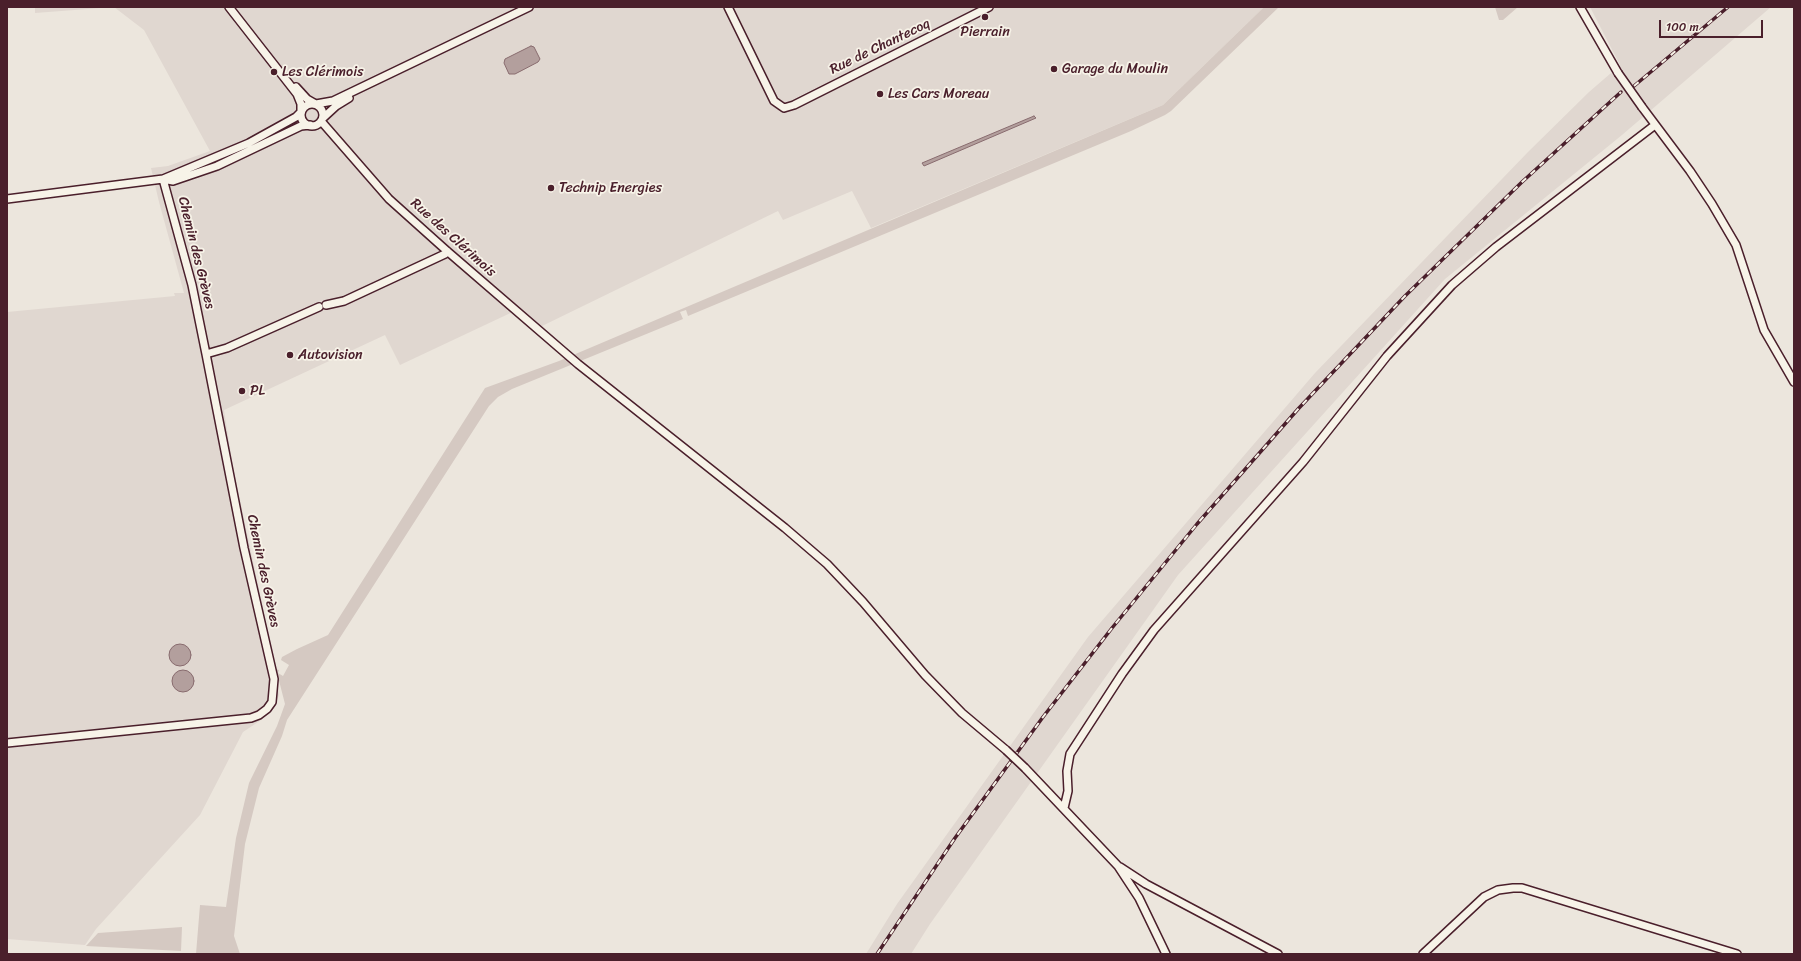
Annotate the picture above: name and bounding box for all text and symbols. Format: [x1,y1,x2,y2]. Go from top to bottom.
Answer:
marker: Pierrain [980,12,990,22]
scale bar [1661,12,1765,38]
street label: Rue de Chantecoq [827,15,933,79]
text: 100 m [1666,16,1699,38]
place label: Pierrain [960,24,1010,40]
place label: Garage du Moulin [1062,61,1168,77]
place label: Les Clérimois [282,64,363,80]
marker: Garage du Moulin [1049,64,1059,74]
marker: Les Clérimois [269,67,279,77]
place label: Les Cars Moreau [888,86,989,102]
marker: Les Cars Moreau [875,89,885,99]
place label: Technip Energies [559,180,662,196]
marker: Technip Energies [546,183,556,193]
street label: Chemin des Grèves [174,195,218,311]
street label: Rue des Clérimois [407,195,499,281]
place label: Autovision [298,347,363,363]
marker: Autovision [285,350,295,360]
place label: PL [250,383,265,399]
marker: PL [237,386,247,396]
street label: Chemin des Grèves [243,513,283,629]

